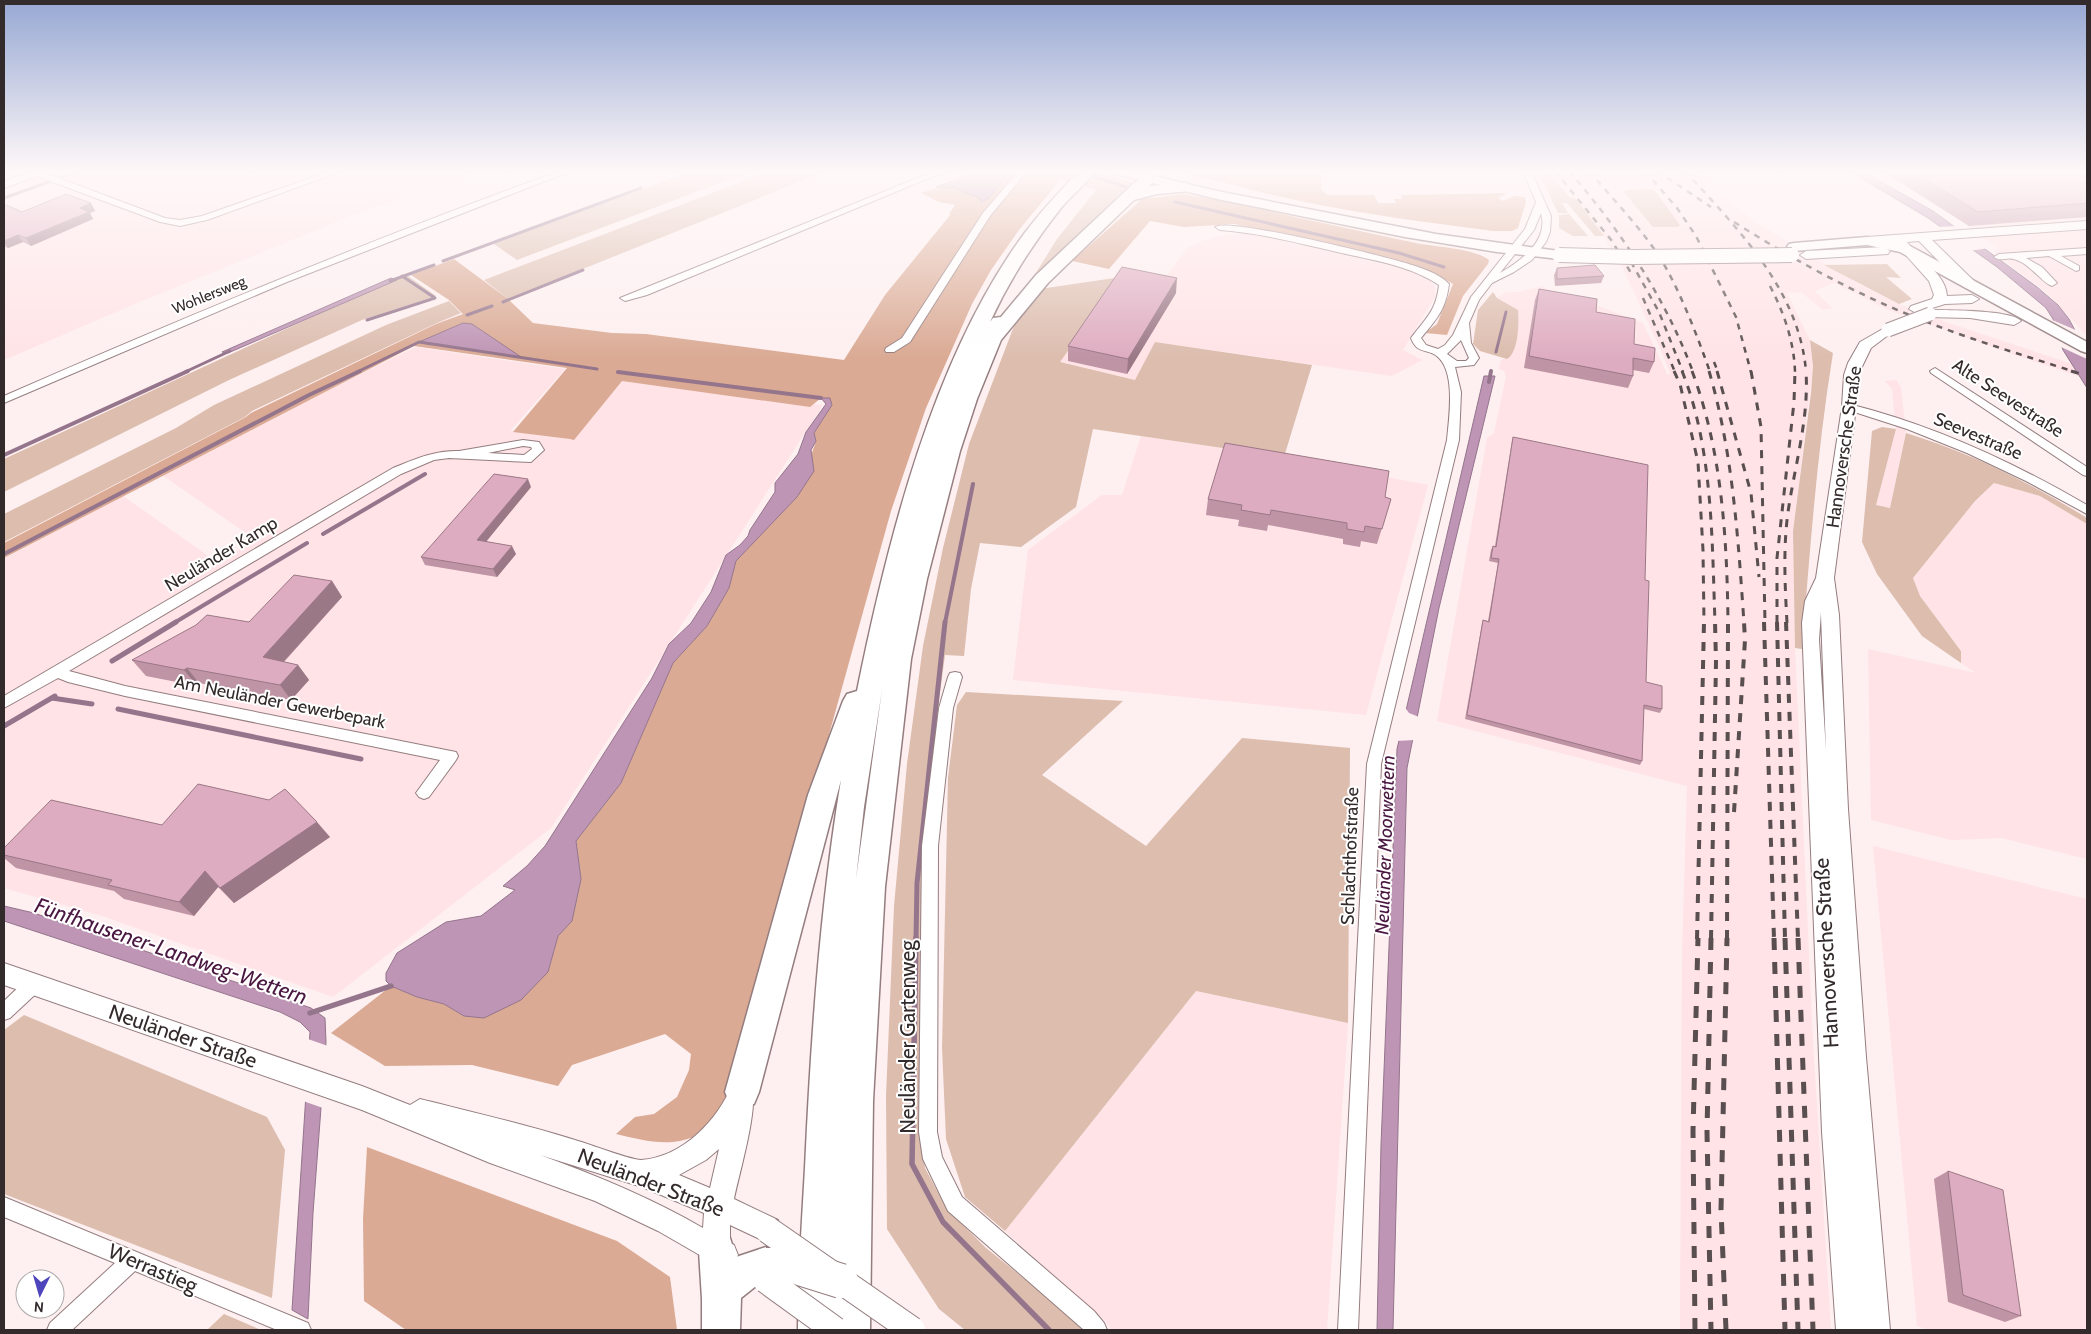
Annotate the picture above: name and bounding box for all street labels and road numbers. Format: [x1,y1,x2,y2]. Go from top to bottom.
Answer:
street label: Wohlersweg [169,272,249,318]
street label: Alte Seevestraße [1948,354,2068,442]
street label: Hannoversche Straße [1822,365,1866,529]
street label: Seevestraße [1931,408,2025,464]
street label: Neuländer Kamp [161,512,281,596]
street label: Am Neuländer Gewerbepark [173,671,388,733]
street label: Schlachthofstraße [1337,787,1363,925]
street label: Hannoversche Straße [1809,857,1843,1049]
street label: Neuländer Gartenweg [895,940,920,1134]
street label: Neuländer Straße [106,999,261,1073]
street label: Neuländer Straße [574,1143,728,1222]
street label: Werrastieg [105,1238,202,1298]

